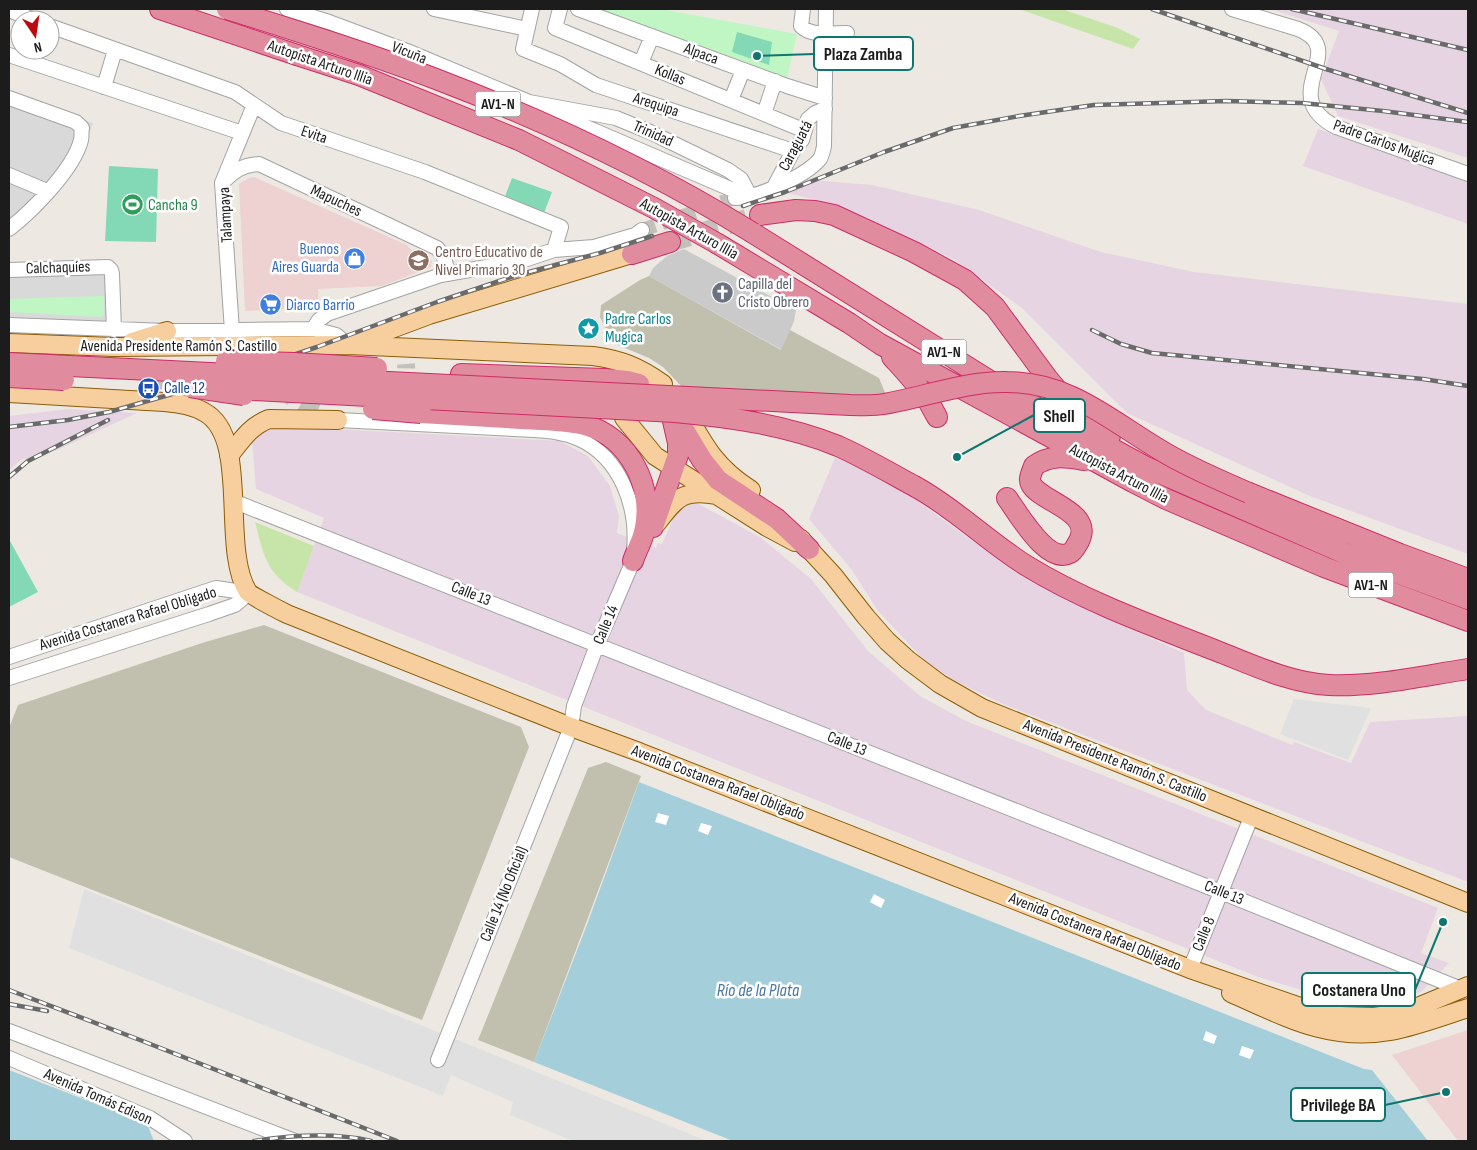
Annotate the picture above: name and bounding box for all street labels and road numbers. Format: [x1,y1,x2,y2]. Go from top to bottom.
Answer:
street label: Autopista Arturo Illia [264,36,375,90]
street label: Vicuña [389,37,429,69]
street label: Alpaca [680,39,721,69]
street label: Kollas [652,60,688,90]
street label: Arequipa [630,88,681,121]
road number: AV1-N [476,92,520,116]
street label: Padre Carlos Mugica [1331,116,1437,170]
street label: Trinidad [630,117,676,151]
street label: Caraguatá [775,118,817,174]
street label: Evita [298,122,330,148]
street label: Mapuches [307,181,365,221]
street label: Talampaya [215,187,237,243]
street label: Autopista Arturo Illia [636,194,741,264]
street label: Calchaquíes [25,257,91,279]
street label: Avenida Presidente Ramón S. Castillo [80,337,277,356]
road number: AV1-N [922,340,966,364]
street label: Autopista Arturo Illia [1065,439,1172,508]
road number: AV1-N [1348,572,1394,598]
street label: Calle 13 [448,578,494,610]
street label: Avenida Costanera Rafael Obligado [36,583,219,655]
street label: Calle 14 [589,602,623,648]
street label: Avenida Presidente Ramón S. Castillo [1020,715,1210,807]
street label: Calle 13 [824,728,870,760]
street label: Avenida Costanera Rafael Obligado [628,741,807,825]
street label: Calle 14 (No Oficial) [476,844,532,944]
street label: Calle 13 [1201,877,1247,909]
street label: Avenida Costanera Rafael Obligado [1005,888,1184,975]
street label: Calle 8 [1189,914,1219,954]
street label: Avenida Tomás Edison [40,1064,155,1129]

